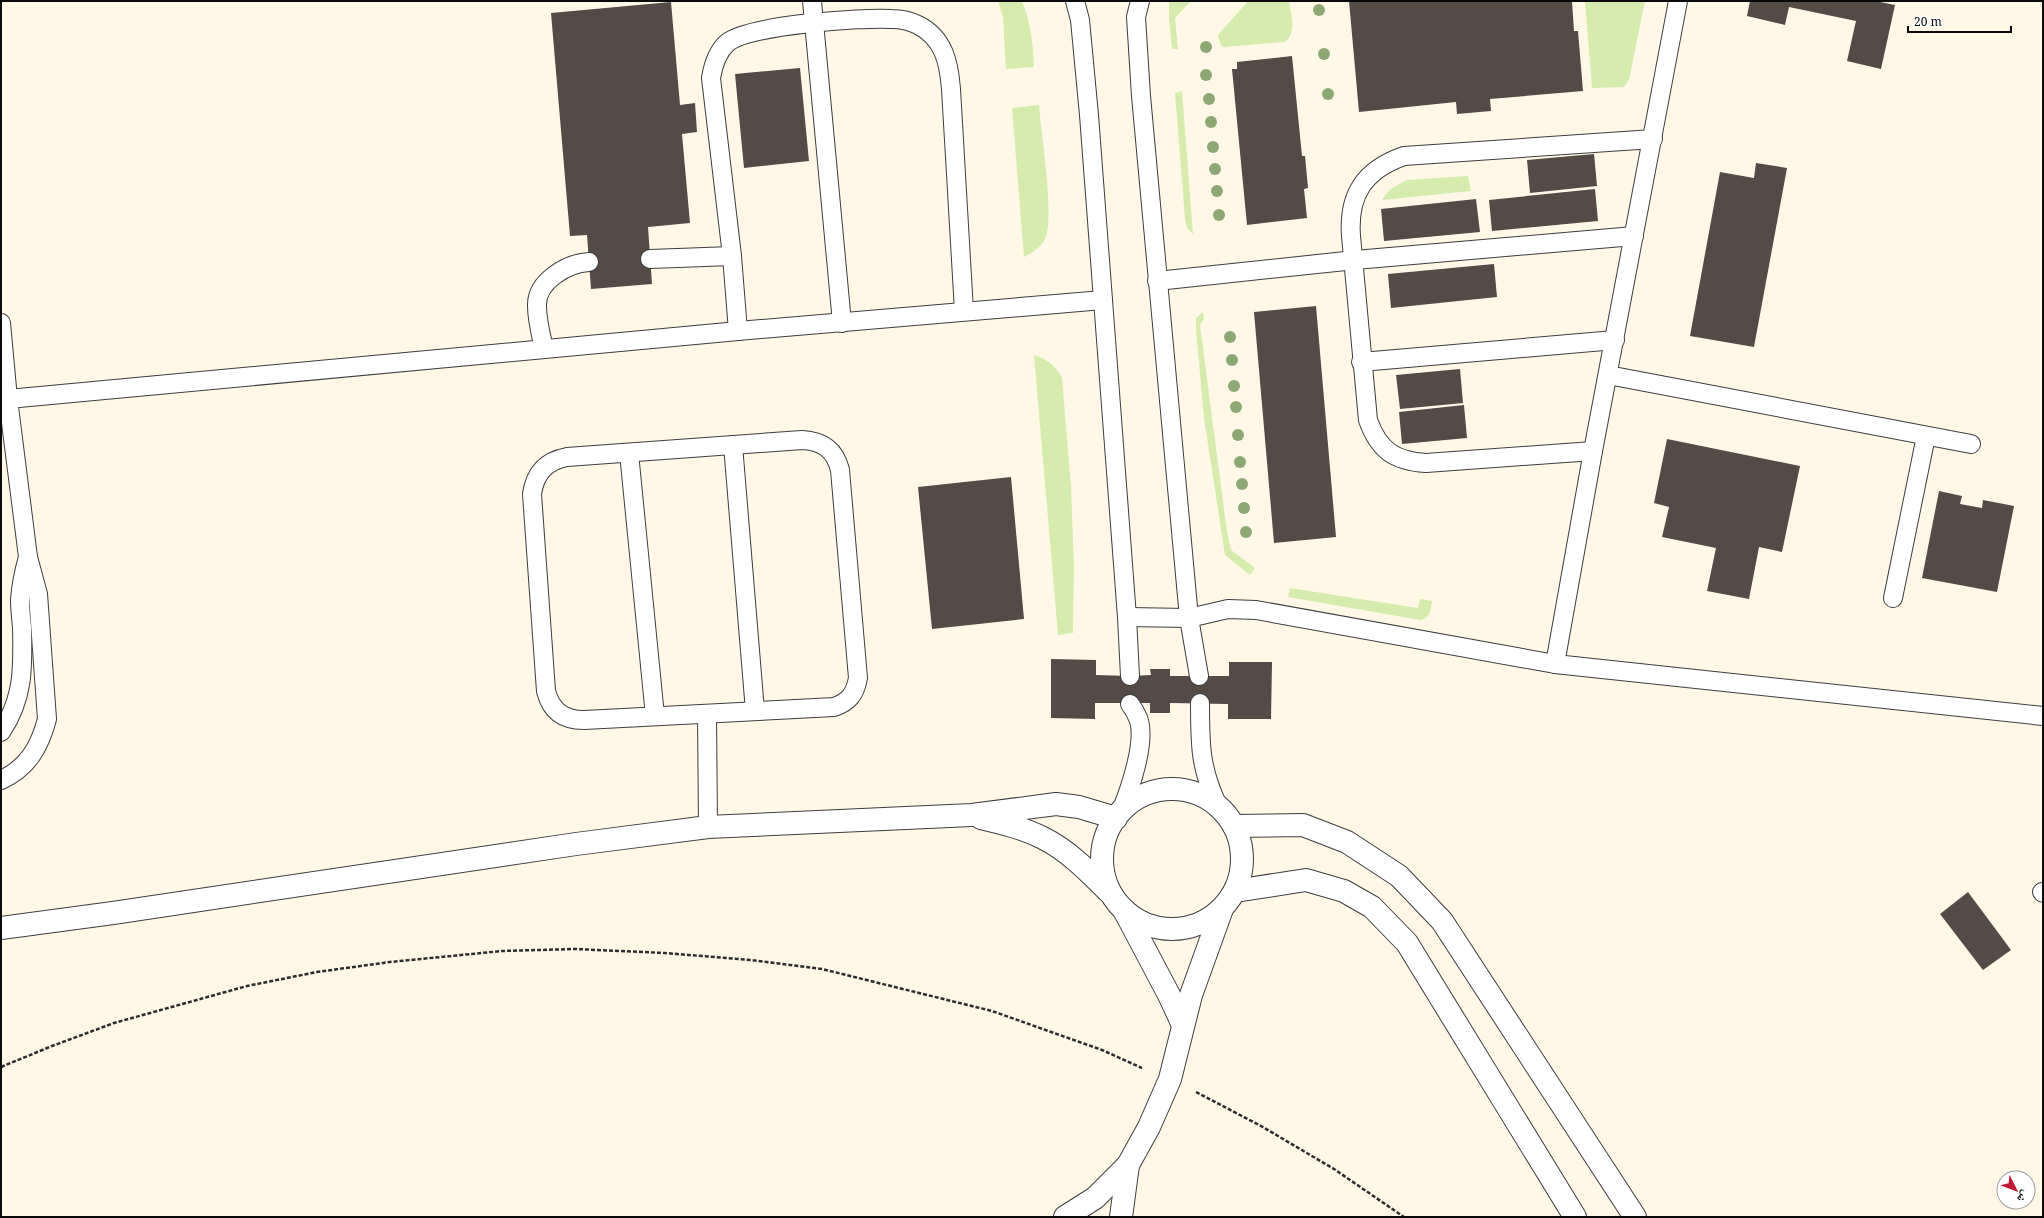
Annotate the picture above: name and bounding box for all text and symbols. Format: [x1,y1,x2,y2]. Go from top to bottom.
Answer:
scale bar [1908,8,2011,34]
text: 20 m [1914,13,1942,30]
north arrow [1996,1170,2036,1210]
text: ش [2013,1187,2033,1207]

